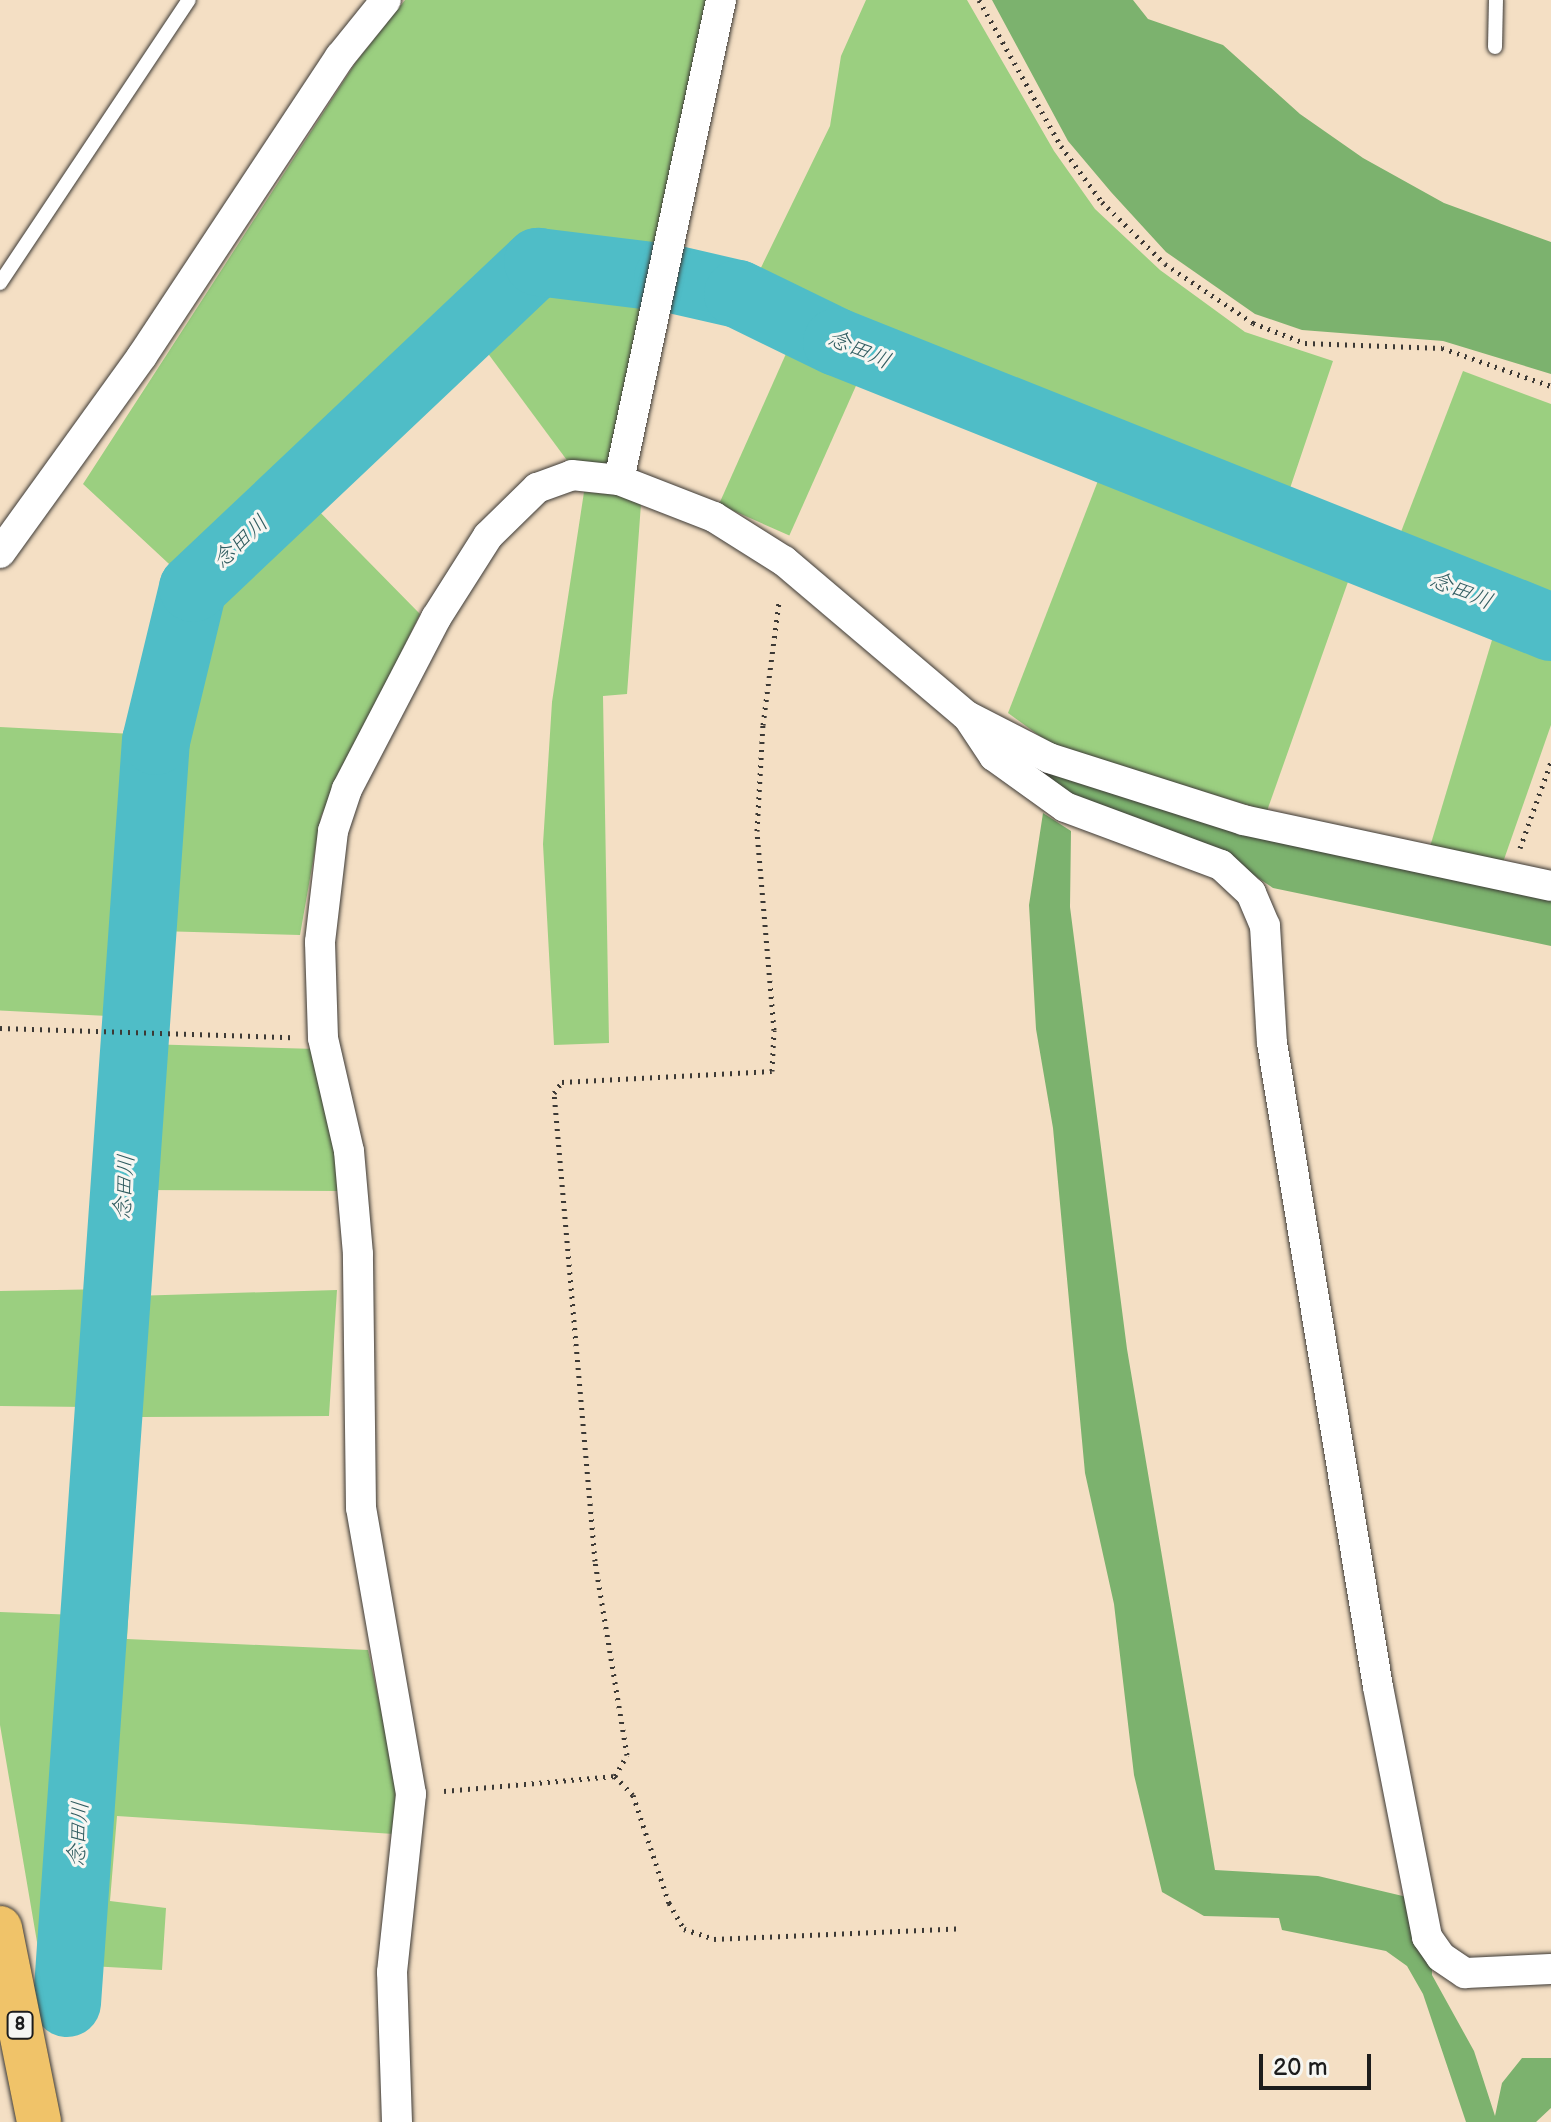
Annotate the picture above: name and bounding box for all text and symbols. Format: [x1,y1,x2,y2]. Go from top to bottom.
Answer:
water label: 念田川 [823,325,895,375]
water label: 念田川 [208,510,274,574]
water label: 念田川 [1425,566,1497,616]
water label: 念田川 [110,1153,140,1221]
water label: 念田川 [64,1800,94,1868]
road number: 8 [6,2011,34,2039]
scale bar [1263,2038,1375,2088]
text: 20 m [1273,2053,1328,2082]

